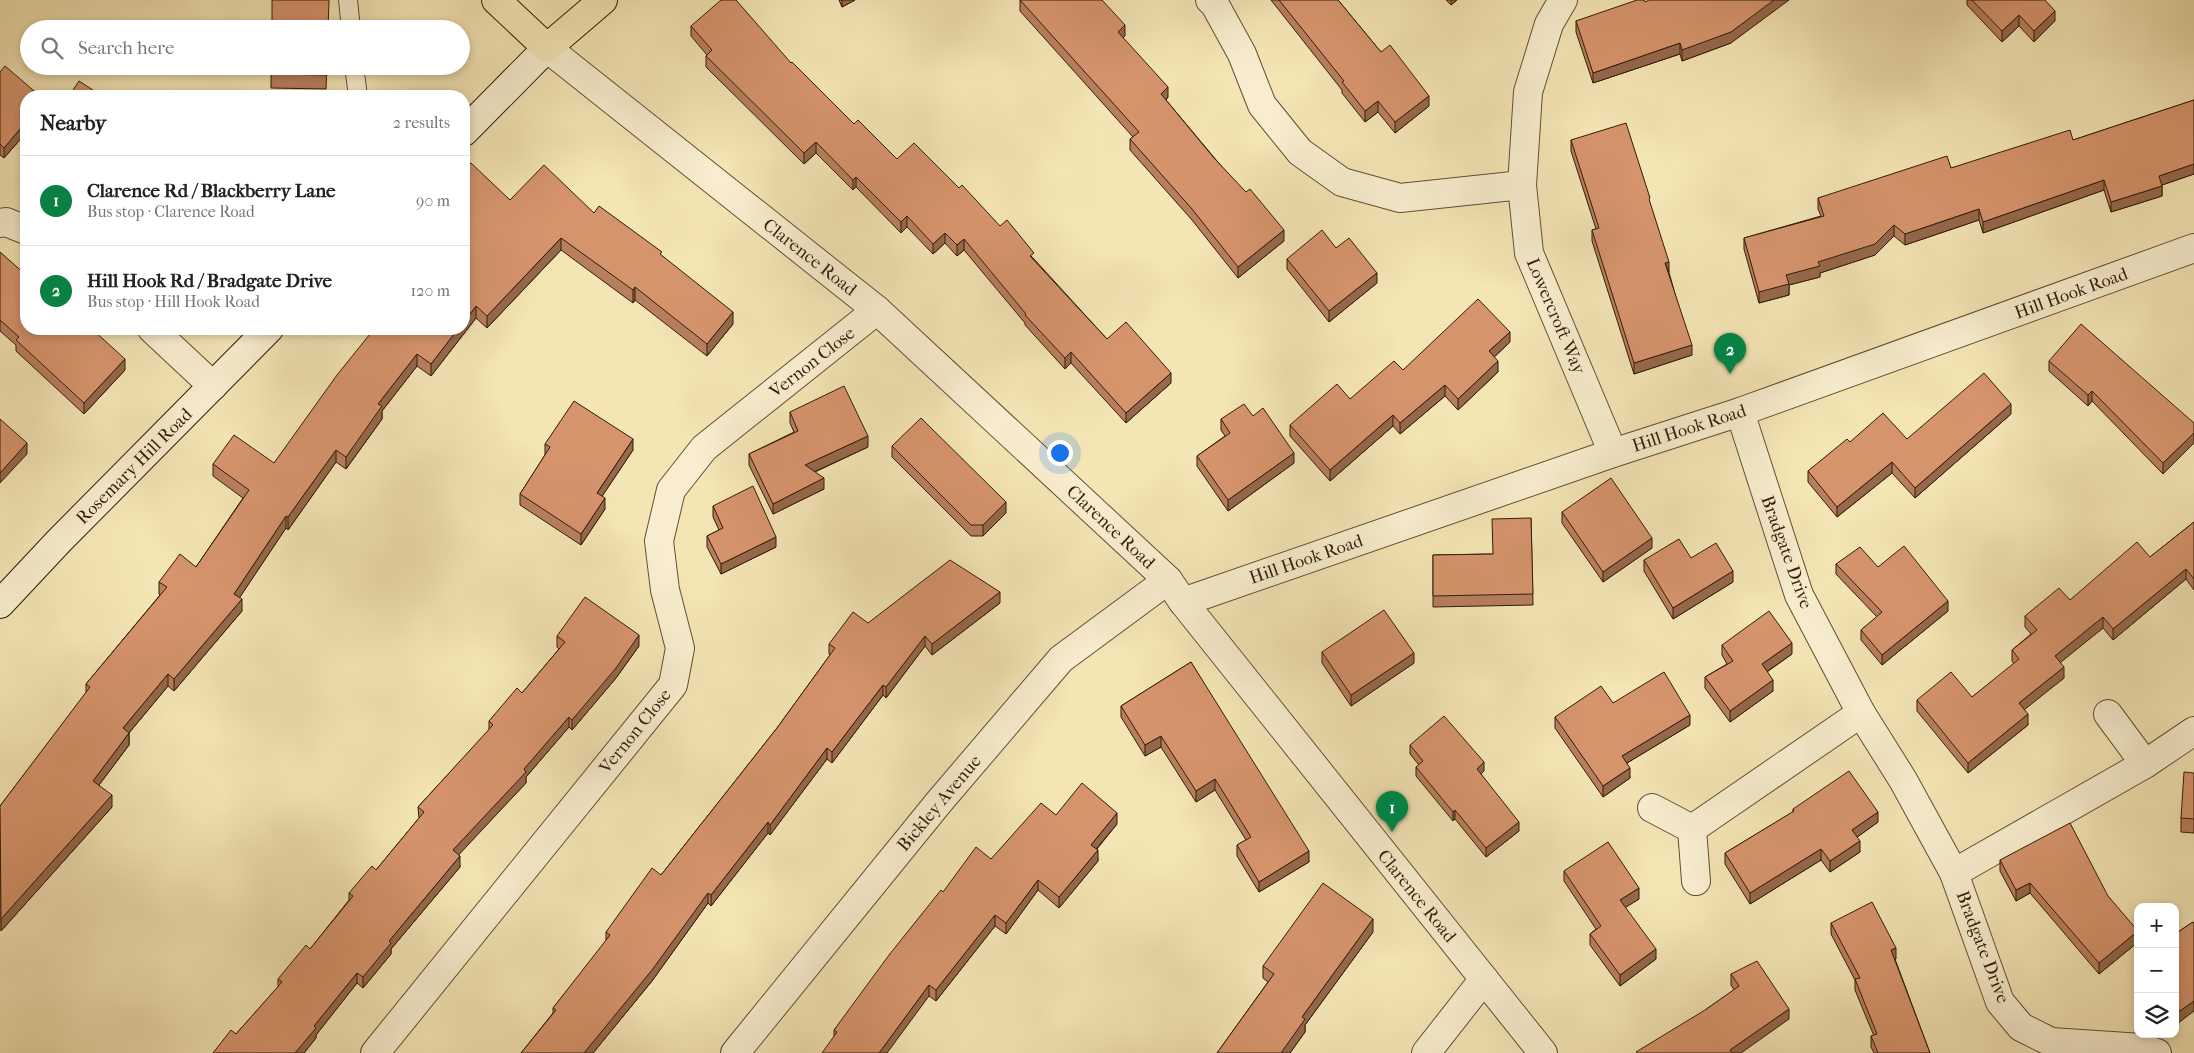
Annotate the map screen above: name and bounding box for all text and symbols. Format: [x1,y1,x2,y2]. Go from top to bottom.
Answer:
search box [20,20,470,75]
icon: search [38,34,66,62]
text: Search here [78,37,174,59]
text: Nearby [40,111,106,135]
text: 2 results [393,113,450,132]
text: Clarence Rd / Blackberry Lane [87,180,336,202]
text: 1 [53,191,59,210]
text: 90 m [416,191,450,210]
text: Bus stop · Clarence Road [87,202,255,221]
street label: Clarence Road [759,214,861,301]
street label: Lowercroft Way [1522,255,1590,379]
street label: Hill Hook Road [2012,263,2131,324]
text: Hill Hook Rd / Bradgate Drive [87,270,332,292]
text: 2 [52,281,60,300]
text: 120 m [411,281,450,300]
text: Bus stop · Hill Hook Road [87,292,260,311]
street label: Vernon Close [765,322,859,403]
pin: 2 [1714,333,1746,374]
street label: Hill Hook Road [1629,400,1749,457]
street label: Rosemary Hill Road [72,404,197,529]
your location [1047,440,1073,466]
street label: Clarence Road [1062,481,1159,574]
street label: Bradgate Drive [1756,493,1817,612]
street label: Hill Hook Road [1247,530,1366,589]
street label: Vernon Close [594,685,676,779]
street label: Bickley Avenue [893,751,986,856]
pin: 1 [1376,791,1408,832]
street label: Clarence Road [1373,846,1460,947]
street label: Bradgate Drive [1951,888,2014,1006]
map controls [2134,903,2179,1038]
button: + [2134,903,2179,948]
button: − [2134,948,2179,993]
button: layers [2134,993,2179,1038]

